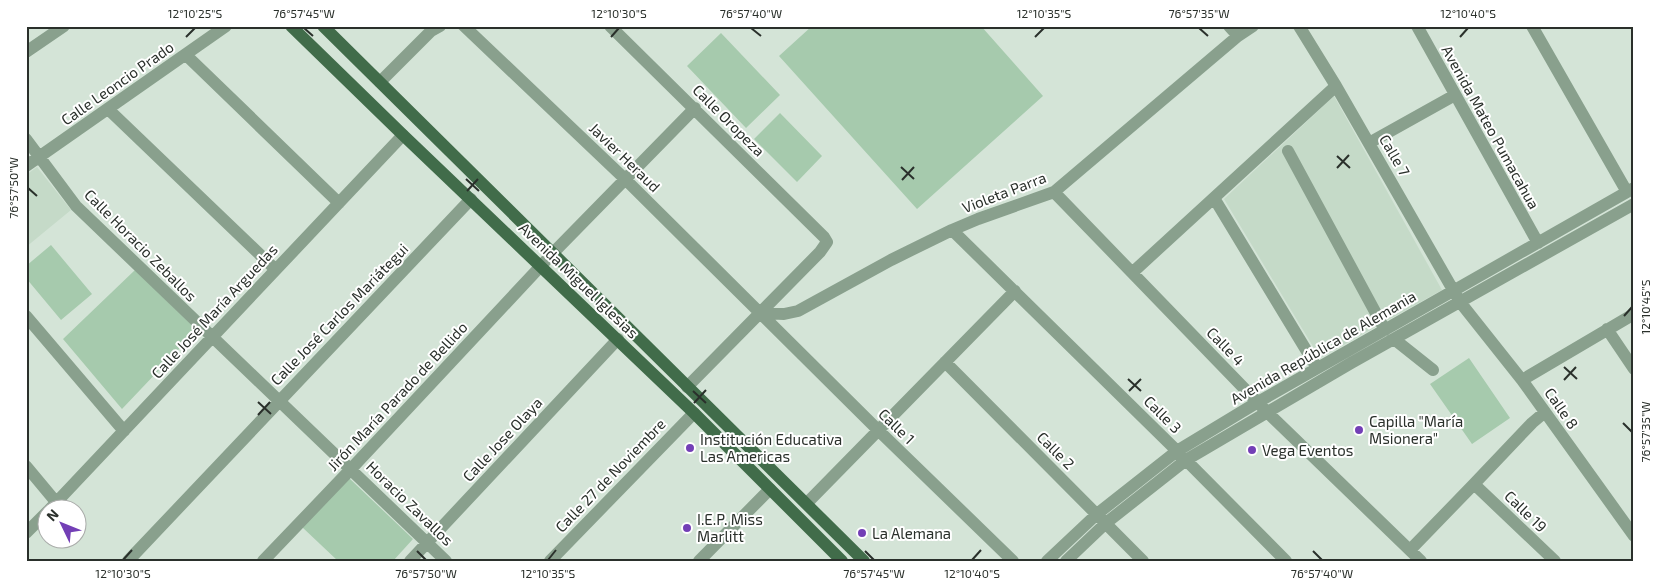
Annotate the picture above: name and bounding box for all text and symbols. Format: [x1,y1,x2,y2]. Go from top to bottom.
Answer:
text: 12°10'25"S [168,6,223,20]
text: 76°57'45"W [273,6,335,20]
text: 12°10'30"S [591,6,647,20]
text: 76°57'40"W [720,6,782,20]
text: 12°10'35"S [1017,6,1072,20]
text: 76°57'35"W [1168,6,1230,20]
text: 12°10'40"S [1440,6,1496,20]
street label: Calle Leoncio Prado [57,37,177,129]
street label: Avenida Mateo Pumacahua [1438,42,1544,212]
street label: Calle Oropeza [689,80,769,160]
street label: Javier Heraud [586,119,664,195]
street label: Calle 7 [1376,131,1414,179]
text: 76°57'50"W [6,157,20,219]
street label: Violeta Parra [959,168,1049,216]
street label: Calle Horacio Zeballos [81,185,201,305]
street label: Avenida Miguel Iglesias [516,218,642,342]
street label: Calle José Carlos Mariátegui [267,239,411,389]
street label: Calle José María Arguedas [147,240,281,382]
text: 12°10'45"S [1638,279,1652,334]
street label: Avenida República de Alemania [1227,286,1419,408]
street label: Jirón María Parado de Bellido [323,318,471,474]
street label: Calle 4 [1203,323,1249,369]
street label: Calle 8 [1541,384,1583,432]
street label: Calle 3 [1141,392,1185,436]
street label: Calle Jose Olaya [459,393,545,485]
text: 76°57'35"W [1638,401,1652,463]
street label: Calle 1 [875,405,919,447]
place label: Capilla "María Msionera" [1369,412,1463,447]
street label: Calle 27 de Noviembre [551,414,669,536]
marker: Capilla "María Msionera" [1353,424,1365,436]
street label: Calle 2 [1034,428,1078,472]
place label: Institución Educativa Las Americas [700,430,842,465]
place label: Vega Eventos [1262,441,1353,459]
marker: Institución Educativa Las Americas [684,442,696,454]
marker: Vega Eventos [1246,444,1258,456]
street label: Horacio Zavallos [363,457,457,549]
street label: Calle 19 [1501,487,1551,535]
north arrow [38,500,88,550]
text: N [42,505,62,524]
place label: I.E.P. Miss Marlitt [697,510,763,545]
marker: I.E.P. Miss Marlitt [681,522,693,534]
place label: La Alemana [872,524,951,542]
marker: La Alemana [856,527,868,539]
text: 12°10'30"S [95,566,151,580]
text: 76°57'50"W [395,566,457,580]
text: 12°10'35"S [521,566,576,580]
text: 76°57'45"W [843,566,905,580]
text: 12°10'40"S [944,566,1000,580]
text: 76°57'40"W [1291,566,1353,580]

